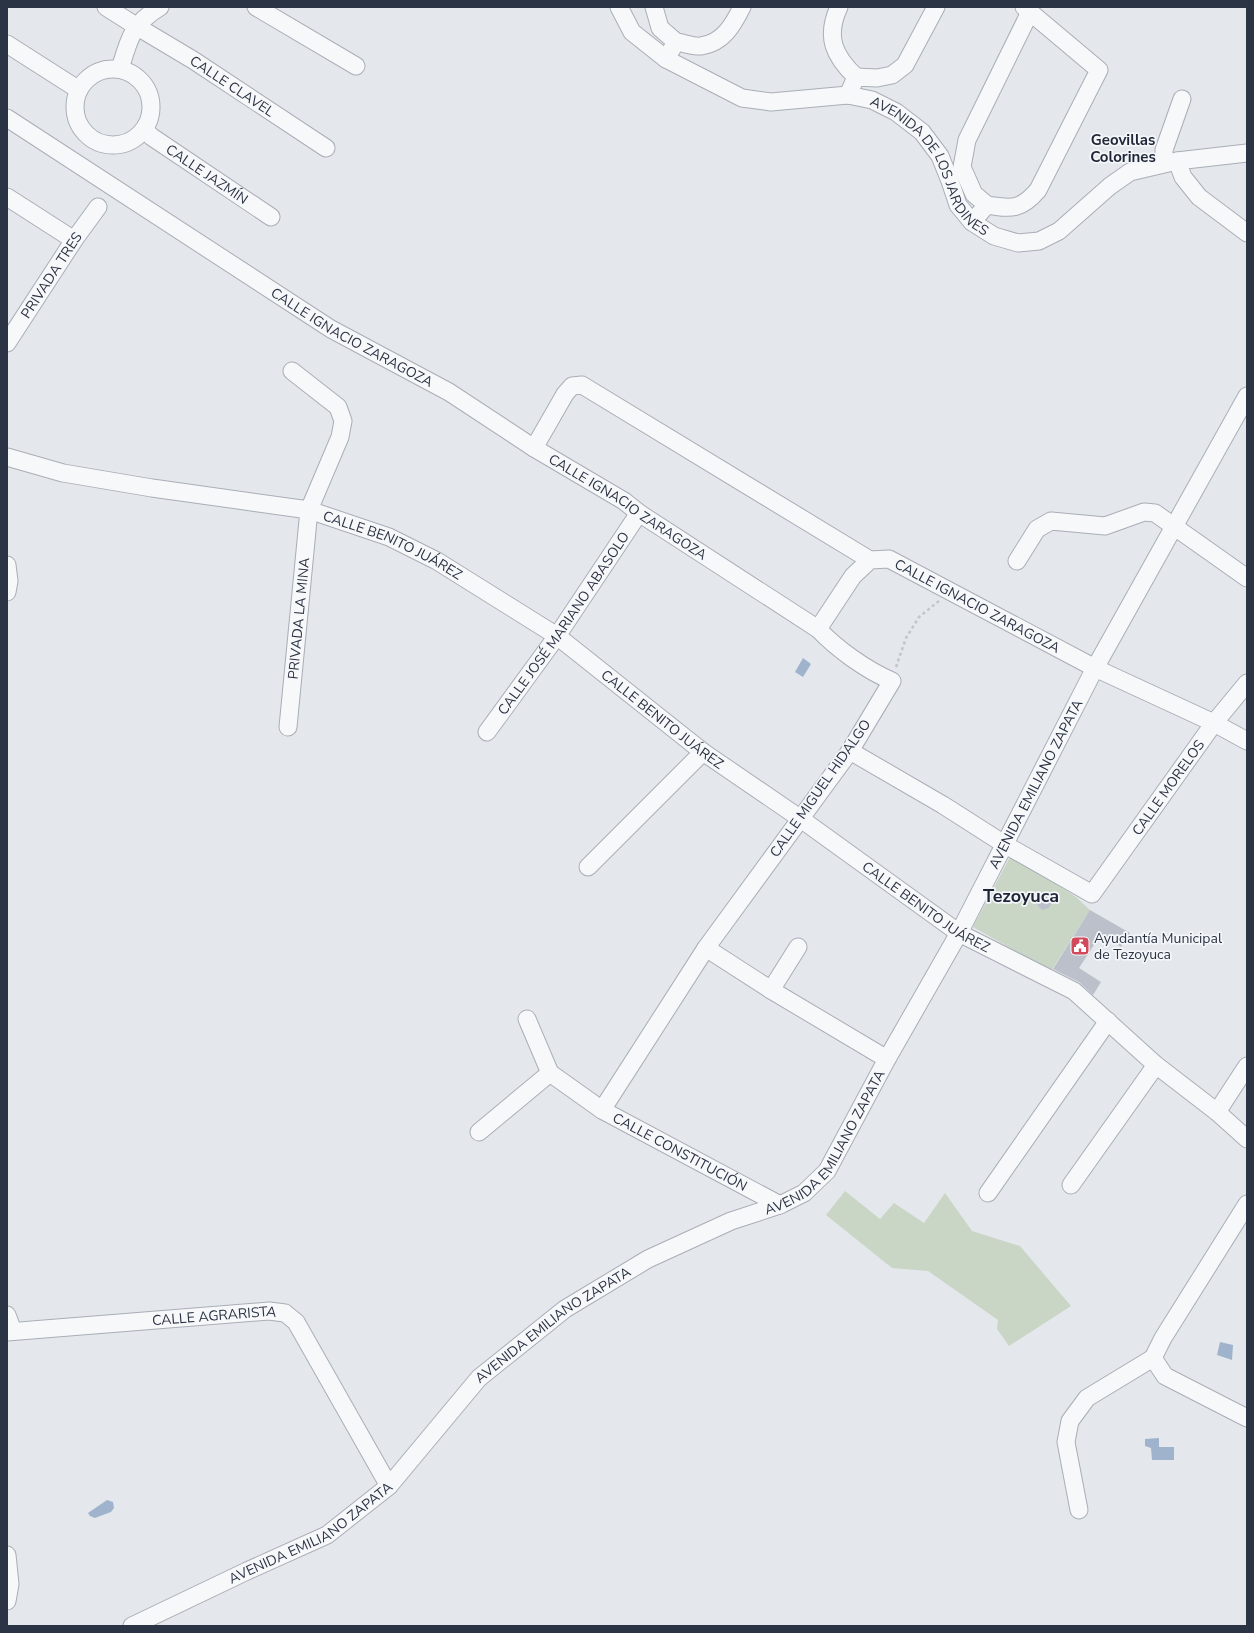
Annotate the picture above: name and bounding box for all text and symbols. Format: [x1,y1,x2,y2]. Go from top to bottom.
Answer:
street label: CALLE CLAVEL [186,51,278,122]
street label: AVENIDA DE LOS JARDINES [867,92,993,240]
district label: Geovillas Colorines [1090,130,1156,167]
street label: CALLE JAZMÍN [162,140,252,209]
street label: PRIVADA TRES [17,228,87,322]
street label: CALLE IGNACIO ZARAGOZA [267,283,436,392]
street label: CALLE IGNACIO ZARAGOZA [545,450,711,565]
street label: CALLE BENITO JUÁREZ [321,506,466,584]
street label: CALLE JOSÉ MARIANO ABASOLO [494,528,634,719]
street label: CALLE IGNACIO ZARAGOZA [891,555,1063,658]
street label: PRIVADA LA MINA [284,557,314,680]
street label: CALLE BENITO JUÁREZ [597,666,727,773]
street label: AVENIDA EMILIANO ZAPATA [984,696,1087,872]
street label: CALLE MIGUEL HIDALGO [766,716,875,861]
street label: CALLE MORELOS [1128,736,1209,839]
street label: CALLE BENITO JUÁREZ [858,857,993,957]
district label: Tezoyuca [983,884,1059,908]
place label: Ayudantía Municipal de Tezoyuca [1094,929,1223,964]
public building icon: Ayudantía Municipal de Tezoyuca [1069,935,1091,957]
street label: AVENIDA EMILIANO ZAPATA [762,1067,889,1219]
street label: CALLE CONSTITUCIÓN [609,1108,750,1196]
street label: AVENIDA EMILIANO ZAPATA [471,1263,634,1388]
street label: CALLE AGRARISTA [151,1302,278,1330]
street label: AVENIDA EMILIANO ZAPATA [225,1478,397,1588]

